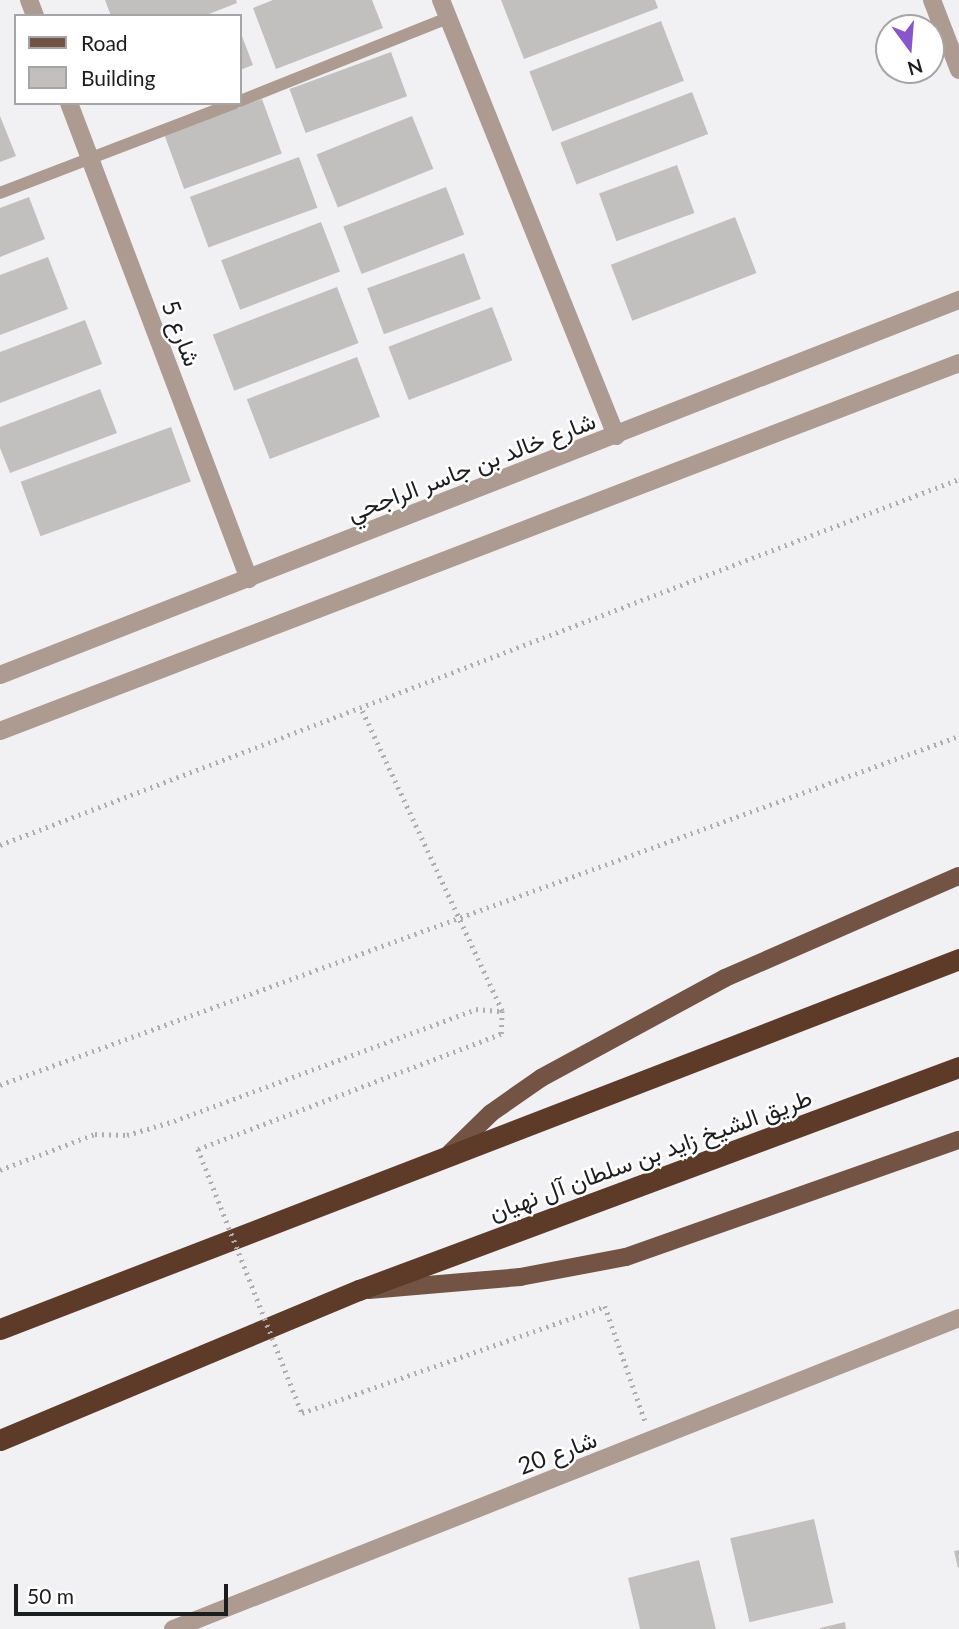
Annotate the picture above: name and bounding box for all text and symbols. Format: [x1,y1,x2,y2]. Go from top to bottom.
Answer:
legend [14,14,242,105]
north arrow [875,14,945,84]
text: Road [81,30,128,55]
text: N [905,55,926,81]
text: Building [81,65,156,90]
street label: شارع 5 [156,296,208,370]
street label: شارع خالد بن جاسر الراجحي [343,405,599,527]
street label: طريق الشيخ زايد بن سلطان آل نهيان [485,1082,815,1226]
street label: شارع 20 [513,1424,601,1480]
scale bar [18,1570,231,1614]
text: 50 m [27,1583,74,1608]

